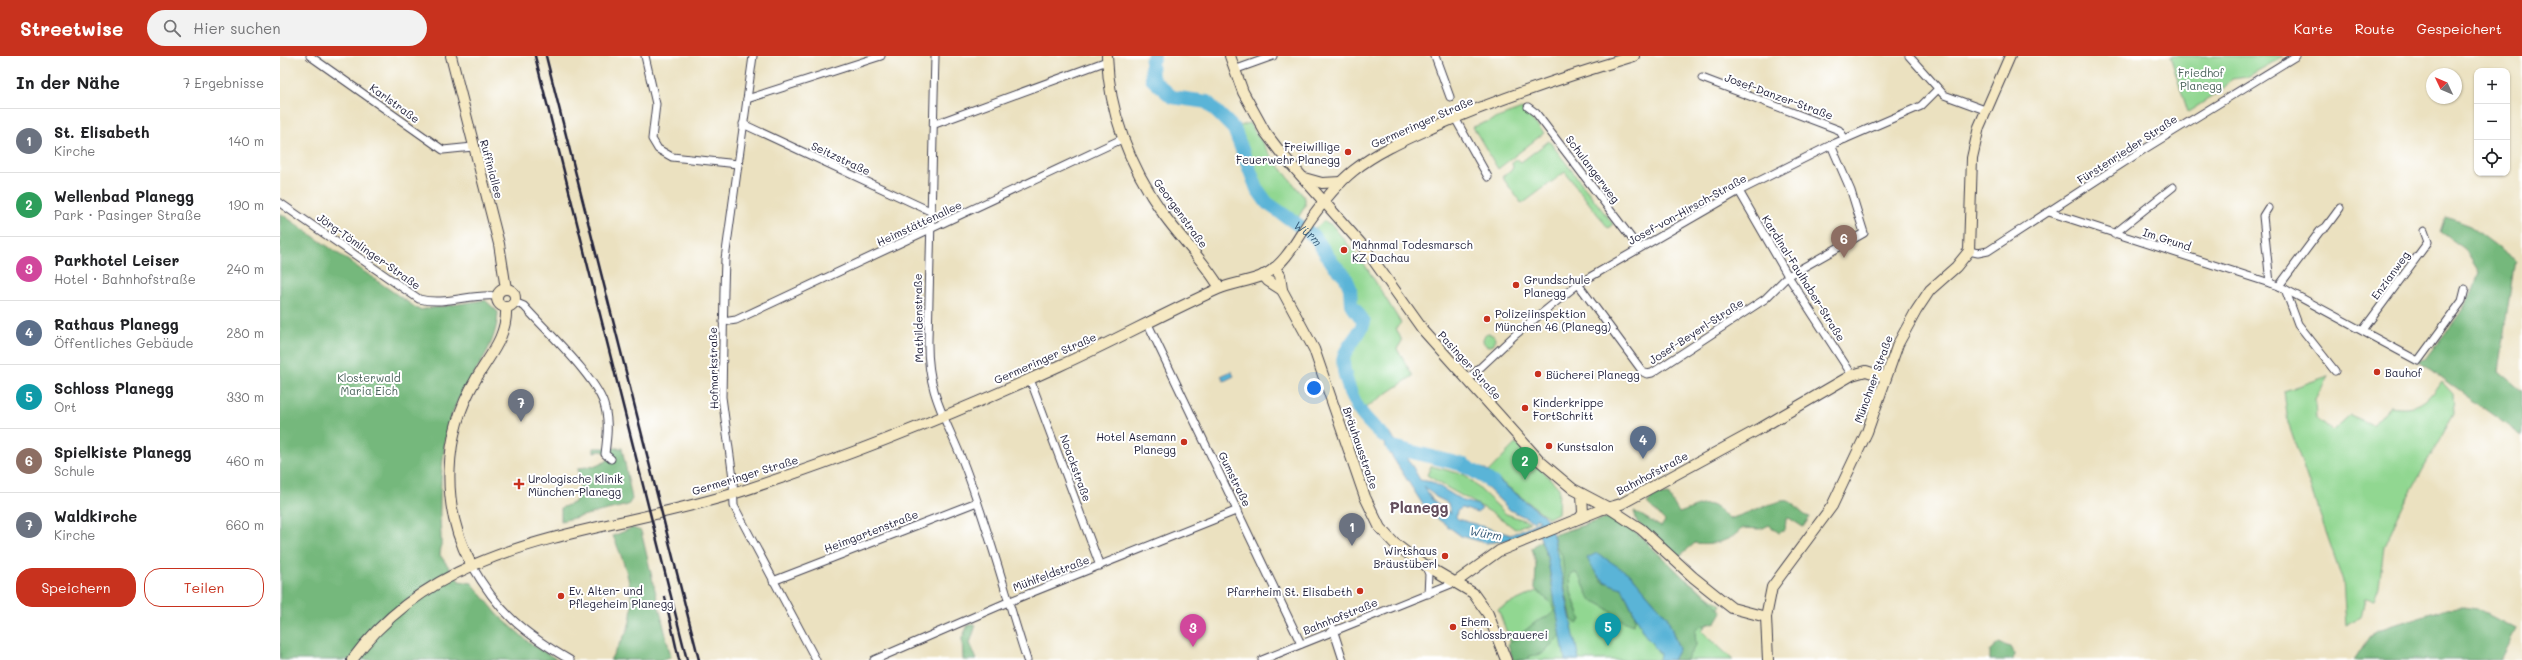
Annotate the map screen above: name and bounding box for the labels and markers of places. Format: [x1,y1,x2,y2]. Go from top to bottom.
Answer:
place label: Freiwillige Feuerwehr Planegg [1236,139,1340,167]
marker: Freiwillige Feuerwehr Planegg [1343,147,1353,157]
pin: 6 [1831,225,1857,258]
place label: Mahnmal Todesmarsch KZ Dachau [1352,237,1473,265]
marker: Mahnmal Todesmarsch KZ Dachau [1339,245,1349,255]
place label: Grundschule Planegg [1524,272,1591,300]
marker: Grundschule Planegg [1511,280,1521,290]
place label: Polizeiinspektion München 46 (Planegg) [1495,306,1611,334]
marker: Polizeiinspektion München 46 (Planegg) [1482,314,1492,324]
place label: Bauhof [2385,365,2422,380]
place label: Bücherei Planegg [1546,367,1640,382]
marker: Bauhof [2372,367,2382,377]
marker: Bücherei Planegg [1533,369,1543,379]
pin: 7 [508,389,534,422]
place label: Kinderkrippe FortSchritt [1533,395,1604,423]
marker: Kinderkrippe FortSchritt [1520,403,1530,413]
pin: 4 [1630,426,1656,459]
place label: Hotel Asemann Planegg [1096,429,1176,457]
marker: Hotel Asemann Planegg [1179,437,1189,447]
place label: Kunstsalon [1557,439,1614,454]
marker: Kunstsalon [1544,441,1554,451]
pin: 2 [1512,447,1538,480]
place label: Urologische Klinik München-Planegg [528,471,623,499]
marker: Urologische Klinik München-Planegg [513,478,525,490]
pin: 1 [1339,513,1365,546]
place label: Wirtshaus Bräustüberl [1373,543,1437,571]
marker: Wirtshaus Bräustüberl [1440,551,1450,561]
place label: Ev. Alten- und Pflegeheim Planegg [569,583,673,611]
place label: Pfarrheim St. Elisabeth [1227,584,1352,599]
marker: Pfarrheim St. Elisabeth [1355,586,1365,596]
marker: Ev. Alten- und Pflegeheim Planegg [556,591,566,601]
pin: 5 [1595,613,1621,646]
pin: 3 [1180,614,1206,647]
place label: Ehem. Schlossbrauerei [1461,614,1548,642]
marker: Ehem. Schlossbrauerei [1448,622,1458,632]

